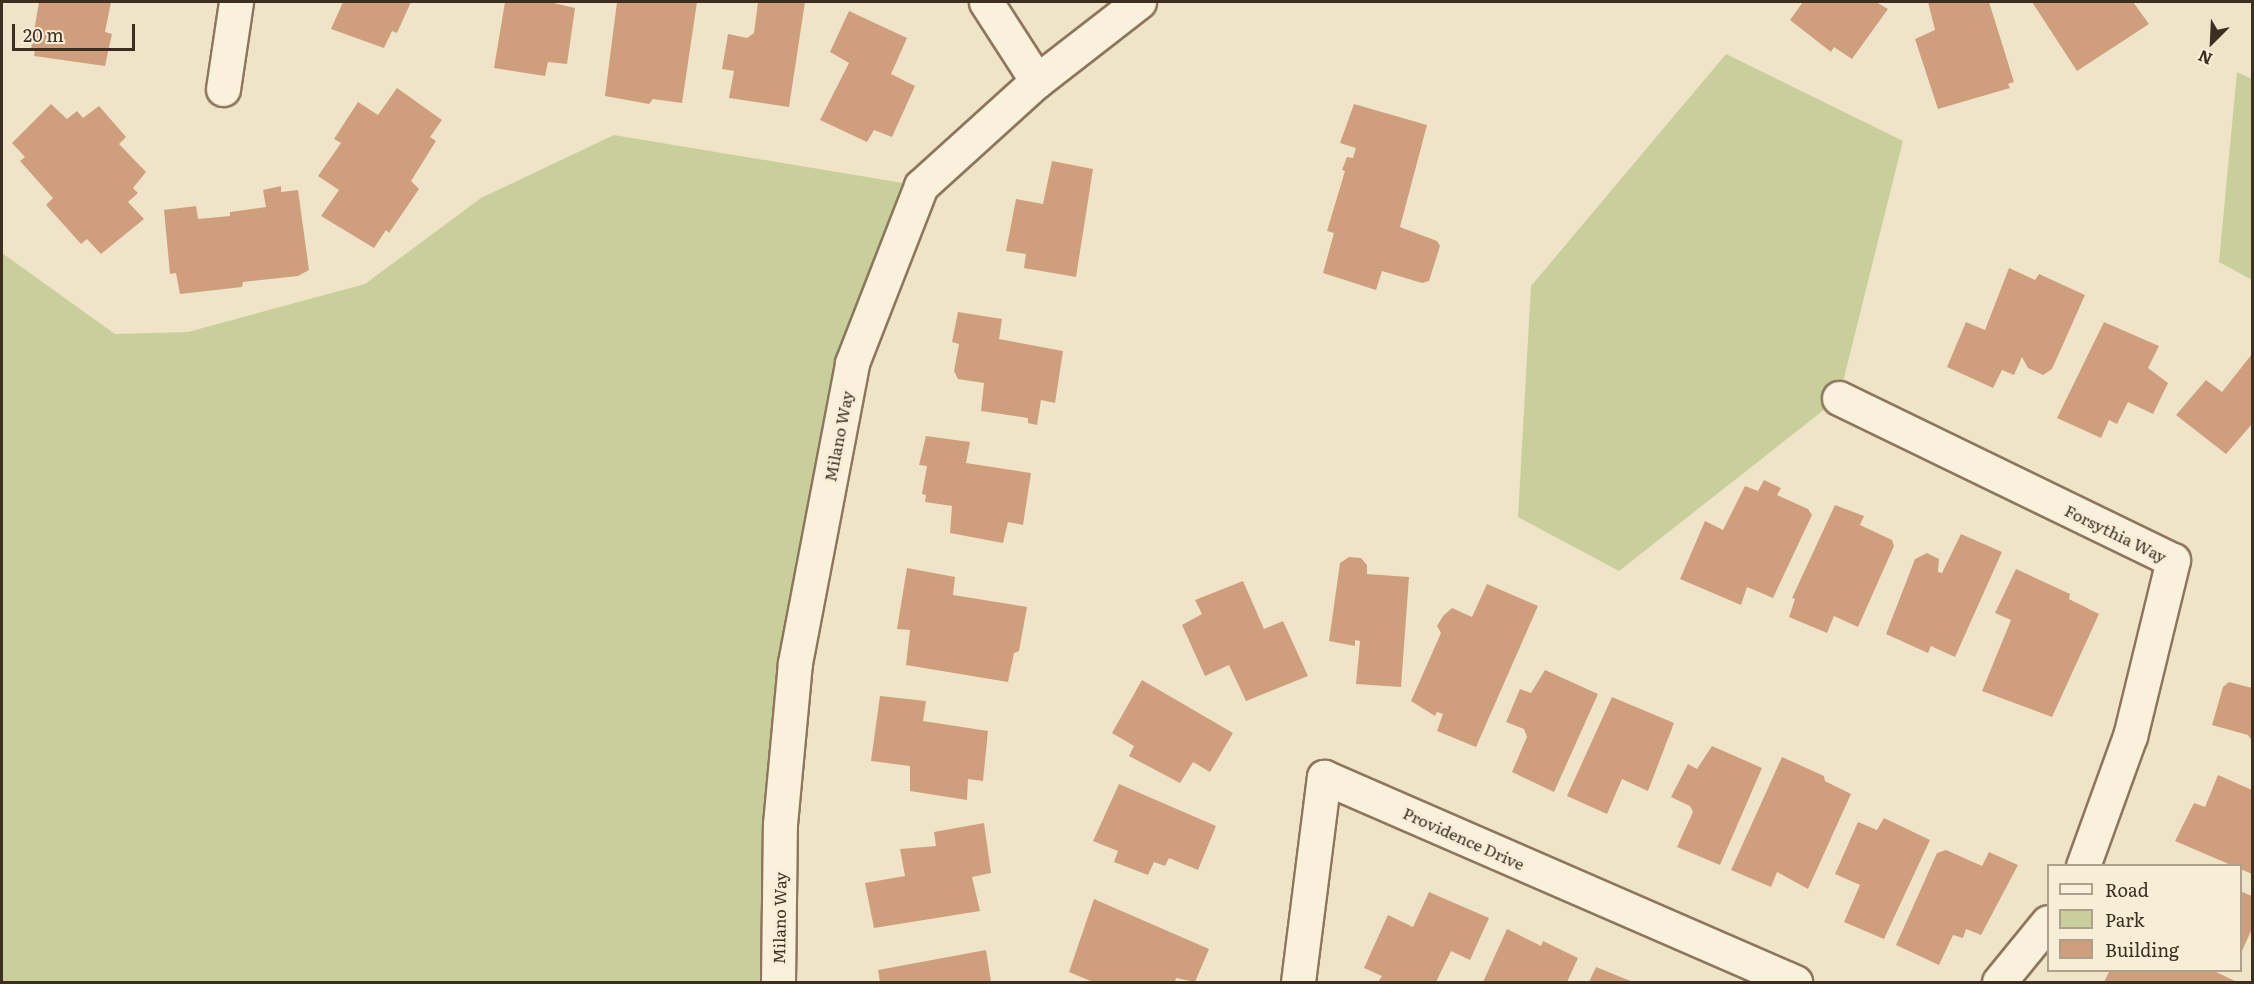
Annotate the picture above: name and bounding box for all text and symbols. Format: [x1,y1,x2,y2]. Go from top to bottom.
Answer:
scale bar [15,12,138,50]
north arrow [2182,12,2242,72]
text: 20 m [23,21,64,48]
text: N [2194,45,2216,72]
street label: Milano Way [820,389,856,483]
street label: Forsythia Way [2062,500,2170,566]
street label: Providence Drive [1400,803,1528,873]
legend [2047,864,2242,972]
street label: Milano Way [769,872,789,964]
text: Road [2105,876,2149,903]
text: Park [2105,906,2144,933]
text: Building [2105,936,2179,963]

